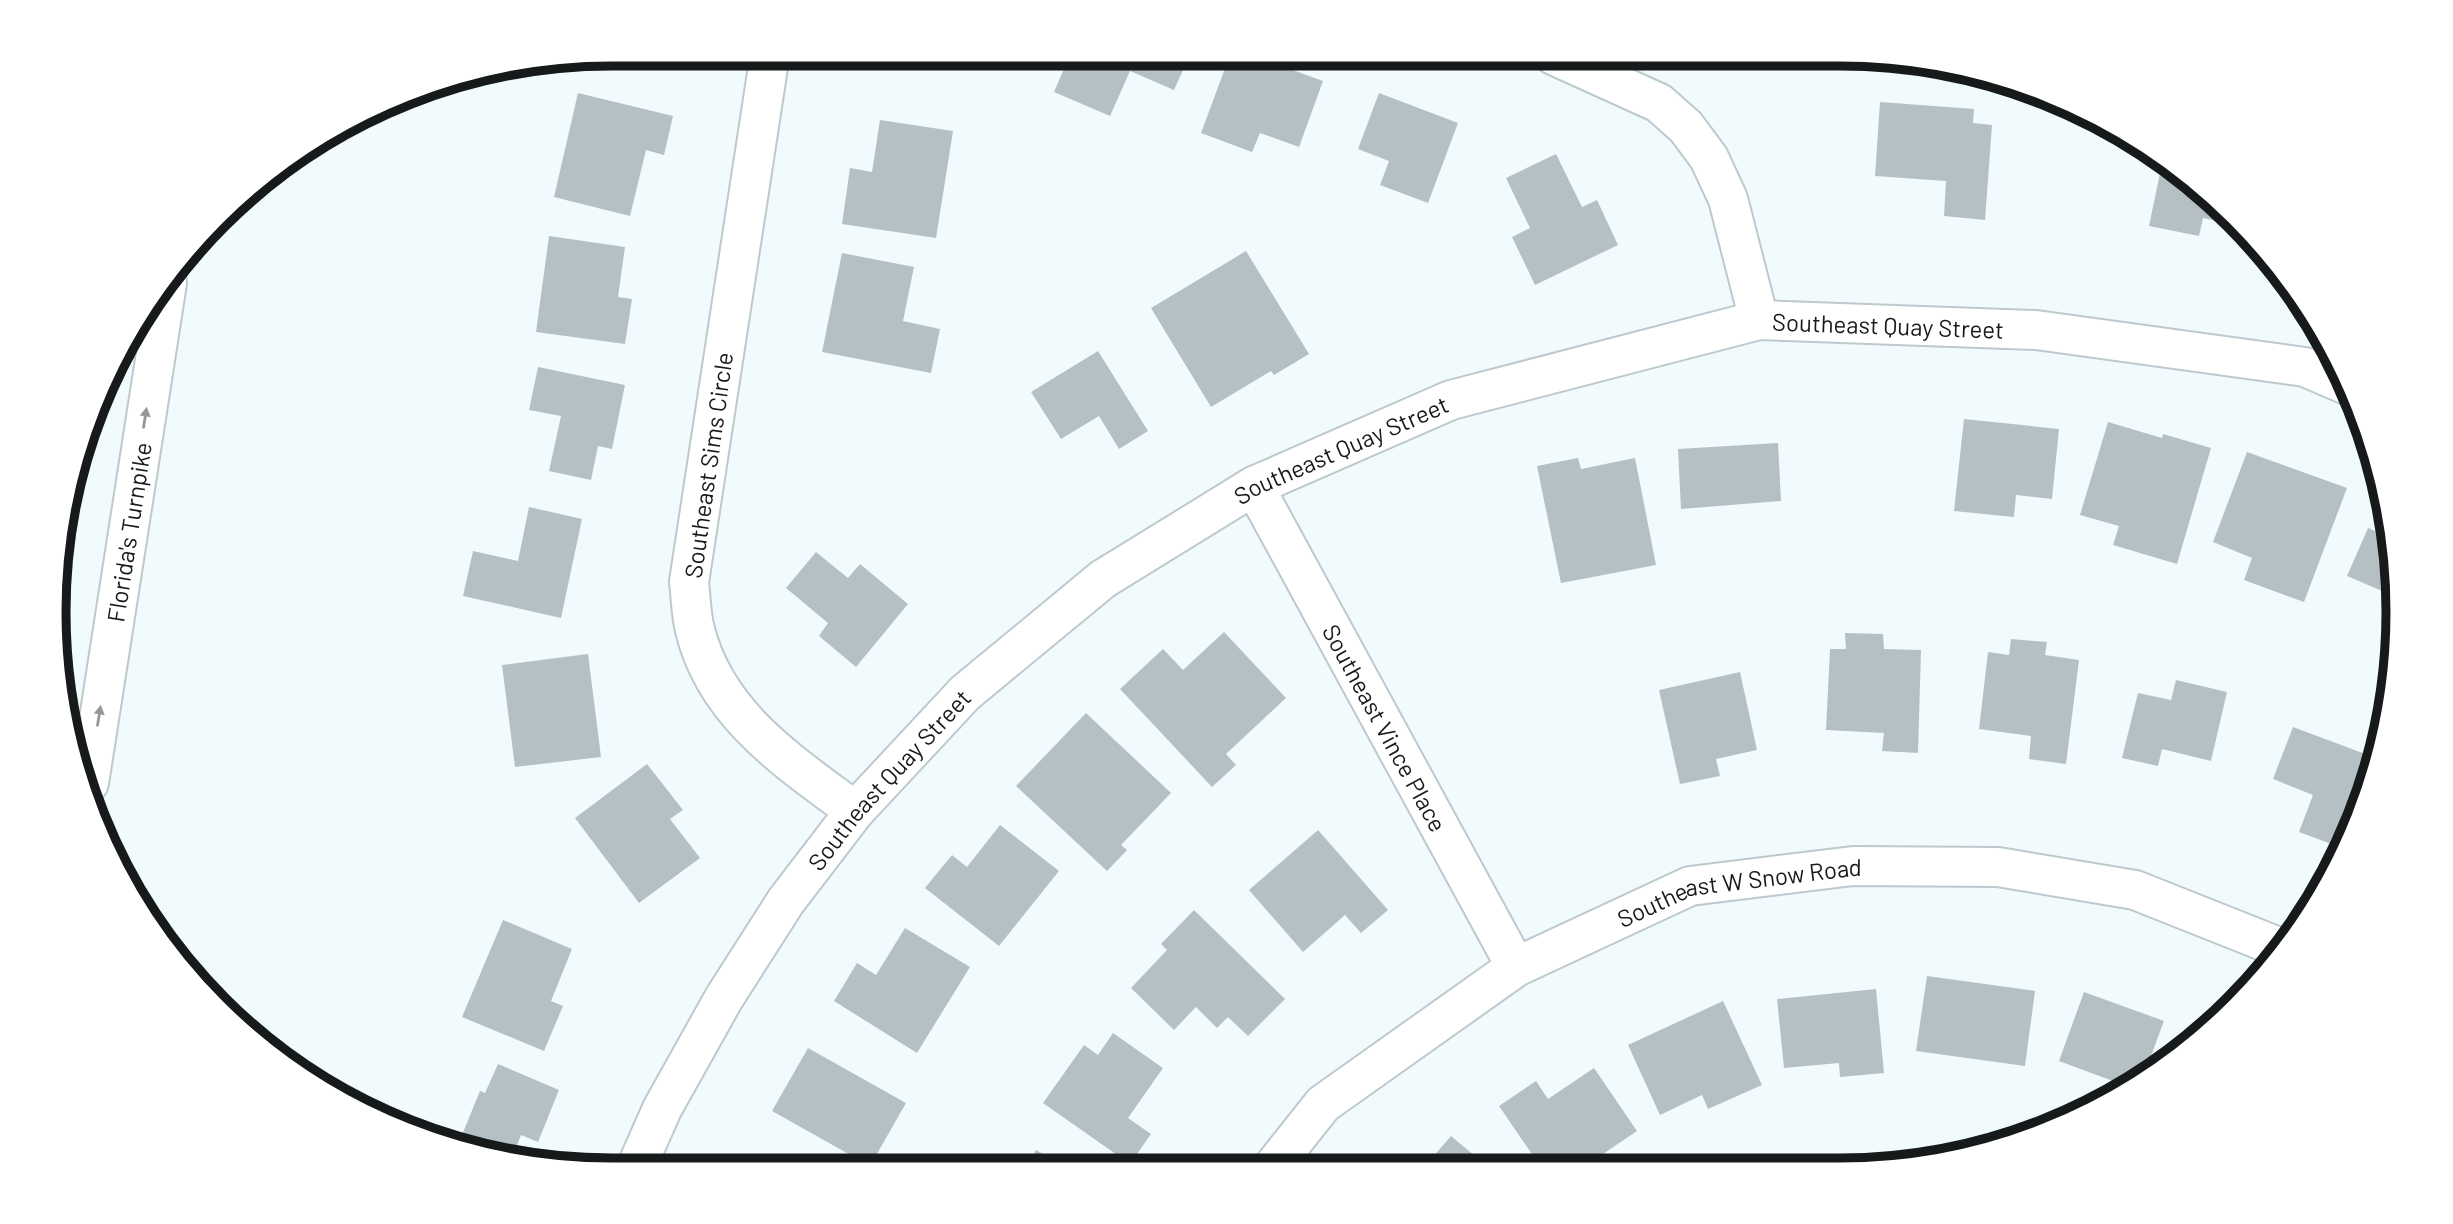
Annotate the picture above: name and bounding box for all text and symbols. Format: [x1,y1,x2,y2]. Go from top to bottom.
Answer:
street label: Southeast Quay Street [1772,306,2004,343]
street label: Southeast Sims Circle [678,350,738,580]
street label: Southeast Quay Street [1228,389,1452,510]
one-way arrow [140,407,151,429]
street label: Florida's Turnpike [100,440,156,624]
street label: Southeast Vince Place [1317,619,1454,836]
street label: Southeast Quay Street [801,683,976,875]
one-way arrow [94,704,105,726]
street label: Southeast W Snow Road [1612,851,1862,933]

